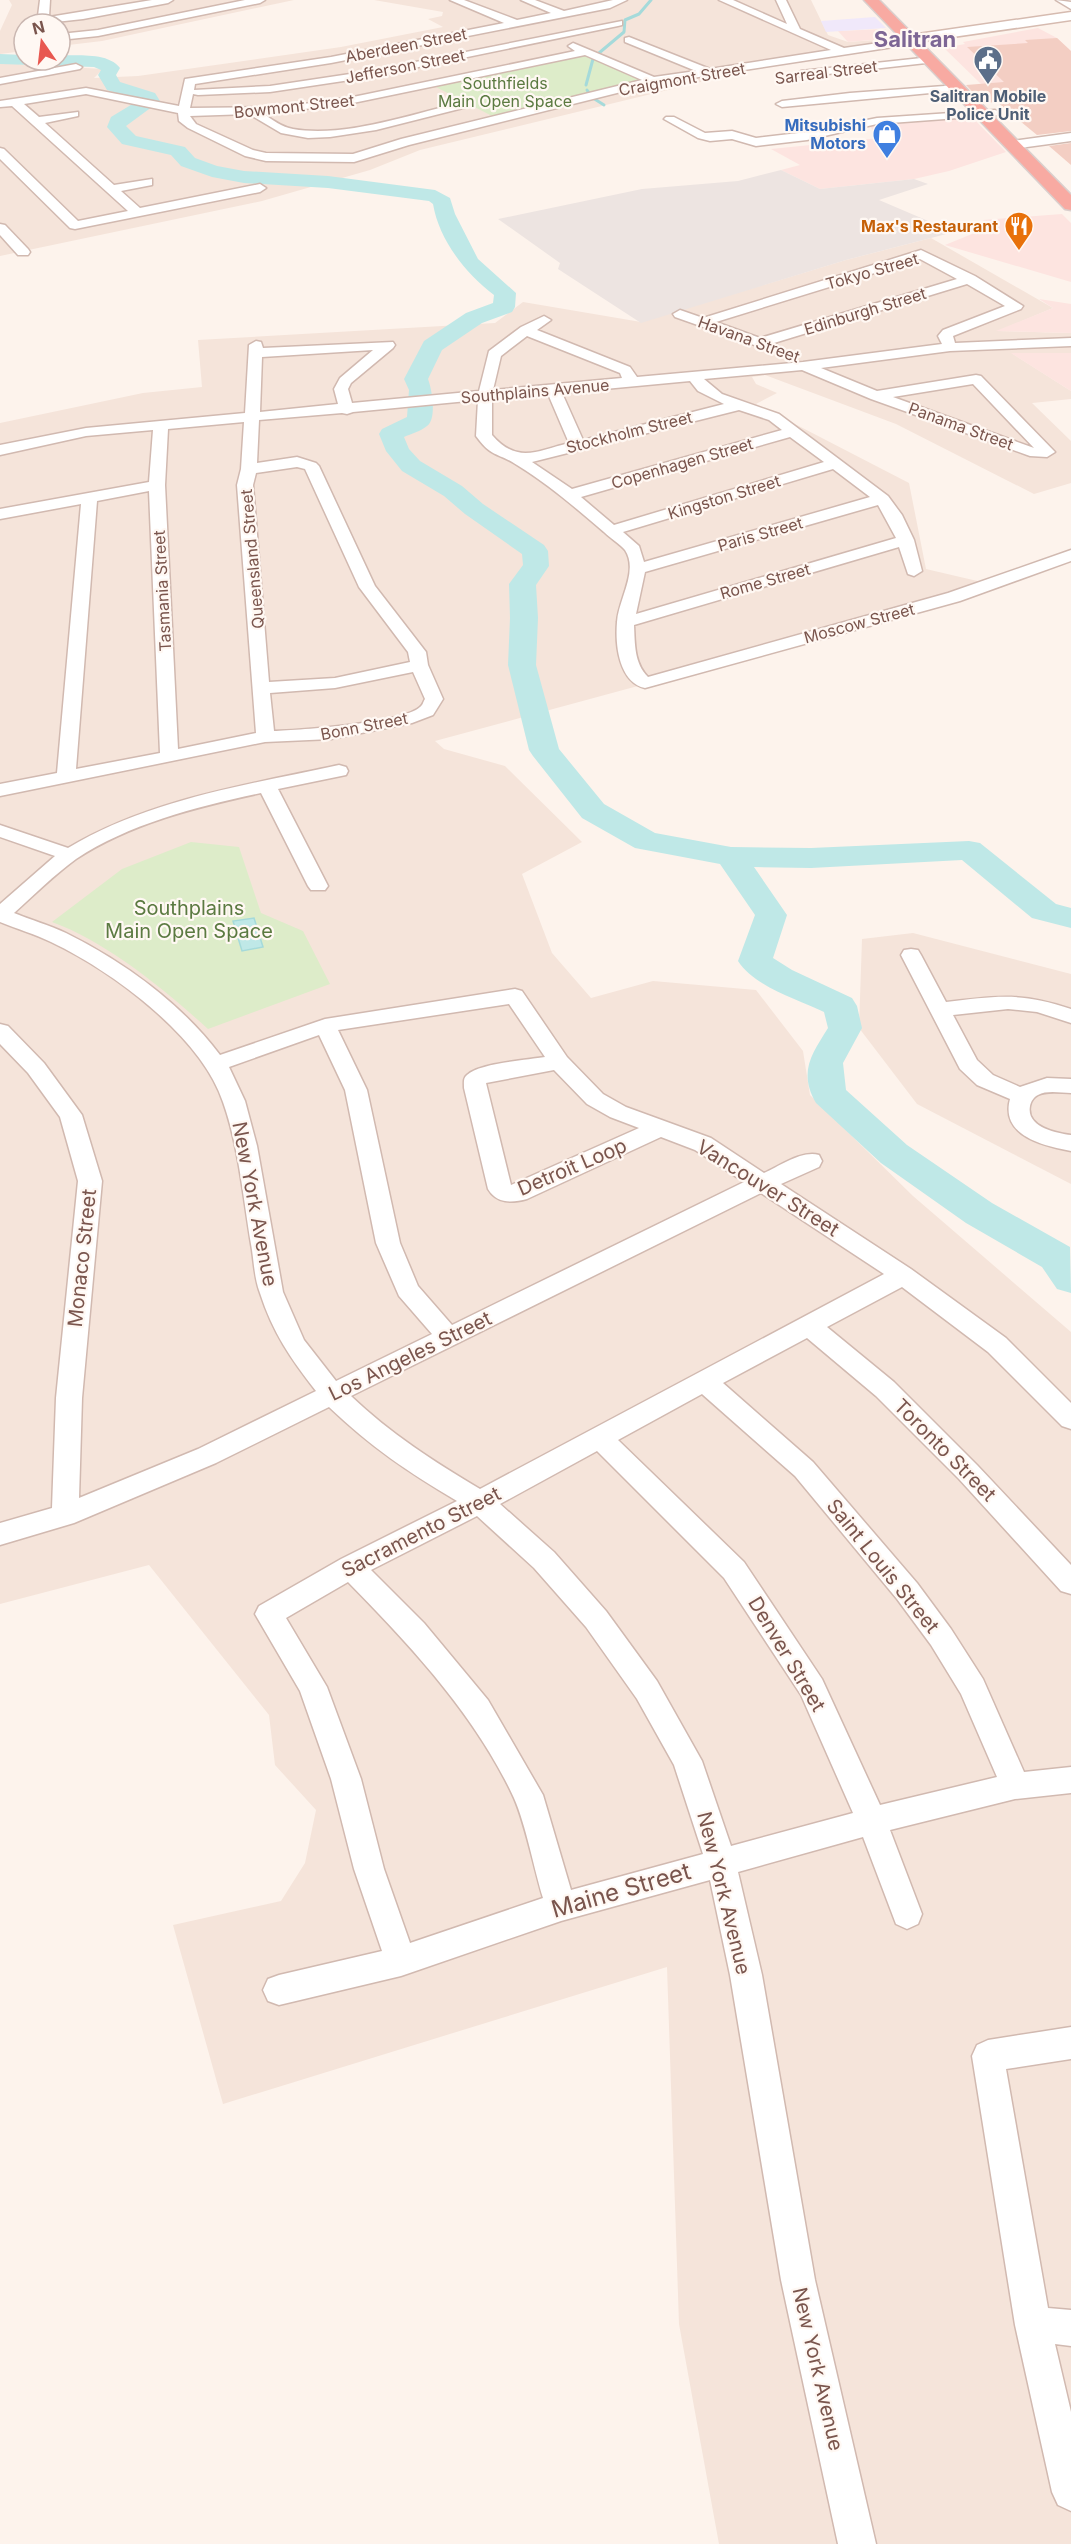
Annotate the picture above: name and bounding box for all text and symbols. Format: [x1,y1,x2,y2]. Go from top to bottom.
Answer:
north arrow [12,12,72,72]
text: N [30,16,47,39]
street label: Aberdeen Street [343,23,469,67]
district label: Salitran [874,26,956,52]
public building icon: Salitran Mobile Police Unit [972,44,1004,86]
street label: Jefferson Street [343,45,467,87]
street label: Sarreal Street [774,56,878,88]
street label: Craigmont Street [617,58,747,100]
park label: Southfields Main Open Space [438,73,572,111]
place label: Salitran Mobile Police Unit [930,86,1046,124]
street label: Bowmont Street [233,90,355,122]
place label: Mitsubishi Motors [784,115,866,153]
shop icon: Mitsubishi Motors [871,118,903,160]
restaurant icon: Max's Restaurant [1003,210,1035,252]
place label: Max's Restaurant [861,216,998,236]
street label: Tokyo Street [823,248,921,294]
street label: Edinburgh Street [802,283,928,339]
street label: Havana Street [695,311,803,367]
street label: Southplains Avenue [460,375,610,407]
street label: Panama Street [906,398,1016,454]
street label: Stockholm Street [564,407,694,457]
street label: Copenhagen Street [609,433,755,493]
street label: Kingston Street [665,470,783,524]
street label: Queensland Street [236,488,268,630]
street label: Paris Street [715,512,805,556]
street label: Tasmania Street [149,530,175,652]
street label: Rome Street [718,559,812,603]
street label: Moscow Street [802,599,916,647]
street label: Bonn Street [319,708,409,744]
park label: Southplains Main Open Space [105,896,273,943]
street label: New York Avenue [227,1120,283,1288]
street label: Detroit Loop [514,1133,630,1201]
street label: Vancouver Street [692,1135,844,1242]
street label: Monaco Street [63,1187,101,1328]
street label: Los Angeles Street [325,1306,496,1406]
street label: Toronto Street [889,1394,1001,1506]
street label: Sacramento Street [337,1481,505,1583]
street label: Saint Louis Street [822,1494,945,1638]
street label: Denver Street [743,1592,831,1716]
street label: New York Avenue [692,1809,756,1977]
street label: Maine Street [548,1856,694,1924]
street label: New York Avenue [788,2285,848,2453]

